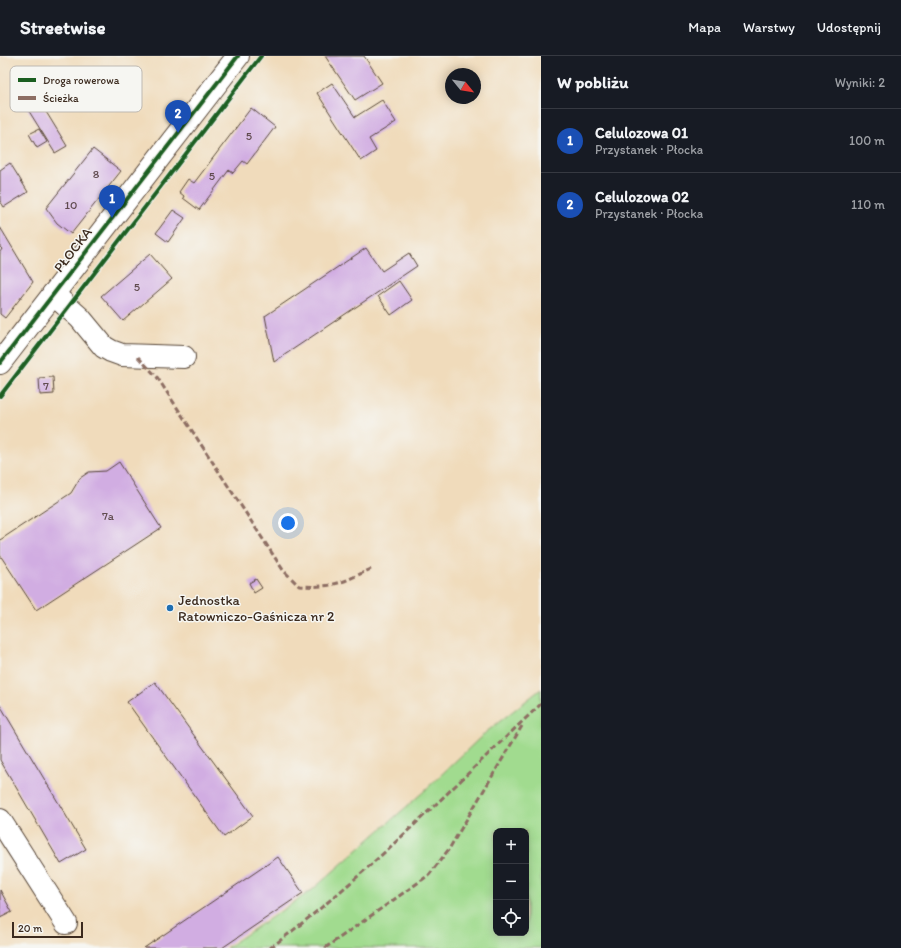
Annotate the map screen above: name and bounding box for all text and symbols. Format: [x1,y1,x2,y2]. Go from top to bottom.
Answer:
text: Streetwise [20,16,106,39]
text: Mapa [688,19,721,36]
text: Warstwy [743,19,795,36]
text: Udostępnij [817,19,881,36]
legend [10,66,142,112]
north arrow [445,68,481,104]
text: W pobliżu [557,72,628,92]
text: Droga rowerowa [43,74,120,87]
text: Wyniki: 2 [835,75,885,90]
text: Ścieżka [43,92,79,105]
pin: 2 [165,100,191,133]
text: Celulozowa 01 [595,124,688,142]
house number: 5 [246,129,252,143]
text: 1 [567,133,573,148]
text: 100 m [849,133,885,148]
text: Przystanek · Płocka [595,142,703,157]
house number: 8 [93,167,100,181]
house number: 5 [209,169,215,183]
pin: 1 [99,185,125,218]
text: Celulozowa 02 [595,188,689,206]
text: 2 [567,197,573,212]
text: 110 m [851,197,885,212]
house number: 10 [65,198,77,212]
text: Przystanek · Płocka [595,206,703,221]
street label: PŁOCKA [50,224,96,276]
house number: 5 [134,280,140,294]
house number: 7 [43,379,49,393]
house number: 7a [102,509,115,523]
your location [278,513,298,533]
place label: Jednostka Ratowniczo-Gaśnicza nr 2 [178,592,335,625]
marker: Jednostka Ratowniczo-Gaśnicza nr 2 [165,603,175,613]
map controls [493,828,529,936]
button: + [493,828,529,864]
button: − [493,864,529,900]
button: locate [493,900,529,936]
scale bar [12,920,83,939]
text: 20 m [18,922,42,935]

